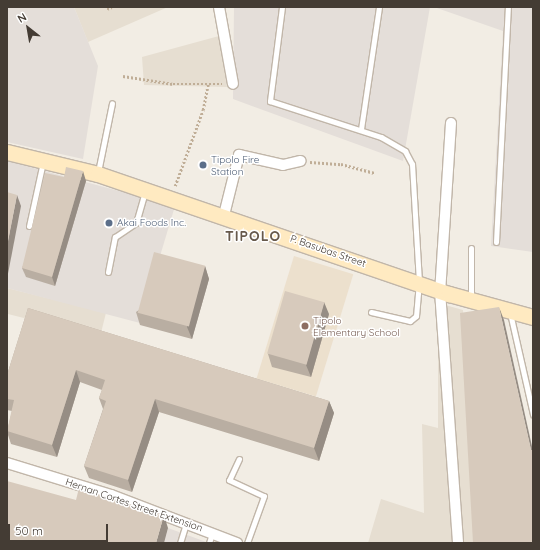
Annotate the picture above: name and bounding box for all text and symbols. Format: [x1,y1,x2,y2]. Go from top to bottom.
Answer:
north arrow [8,8,48,48]
text: N [15,10,29,26]
place label: Tipolo Fire Station [211,153,259,176]
marker: Tipolo Fire Station [198,160,208,170]
place label: Akai Foods Inc. [117,217,186,229]
marker: Akai Foods Inc. [104,218,114,228]
district label: TIPOLO [225,228,281,244]
street label: P. Basubas Street [289,232,367,270]
place label: Tipolo Elementary School [313,314,400,338]
marker: Tipolo Elementary School [300,321,310,331]
street label: Hernan Cortes Street Extension [64,476,204,534]
scale bar [10,516,110,542]
text: 50 m [15,523,43,538]

